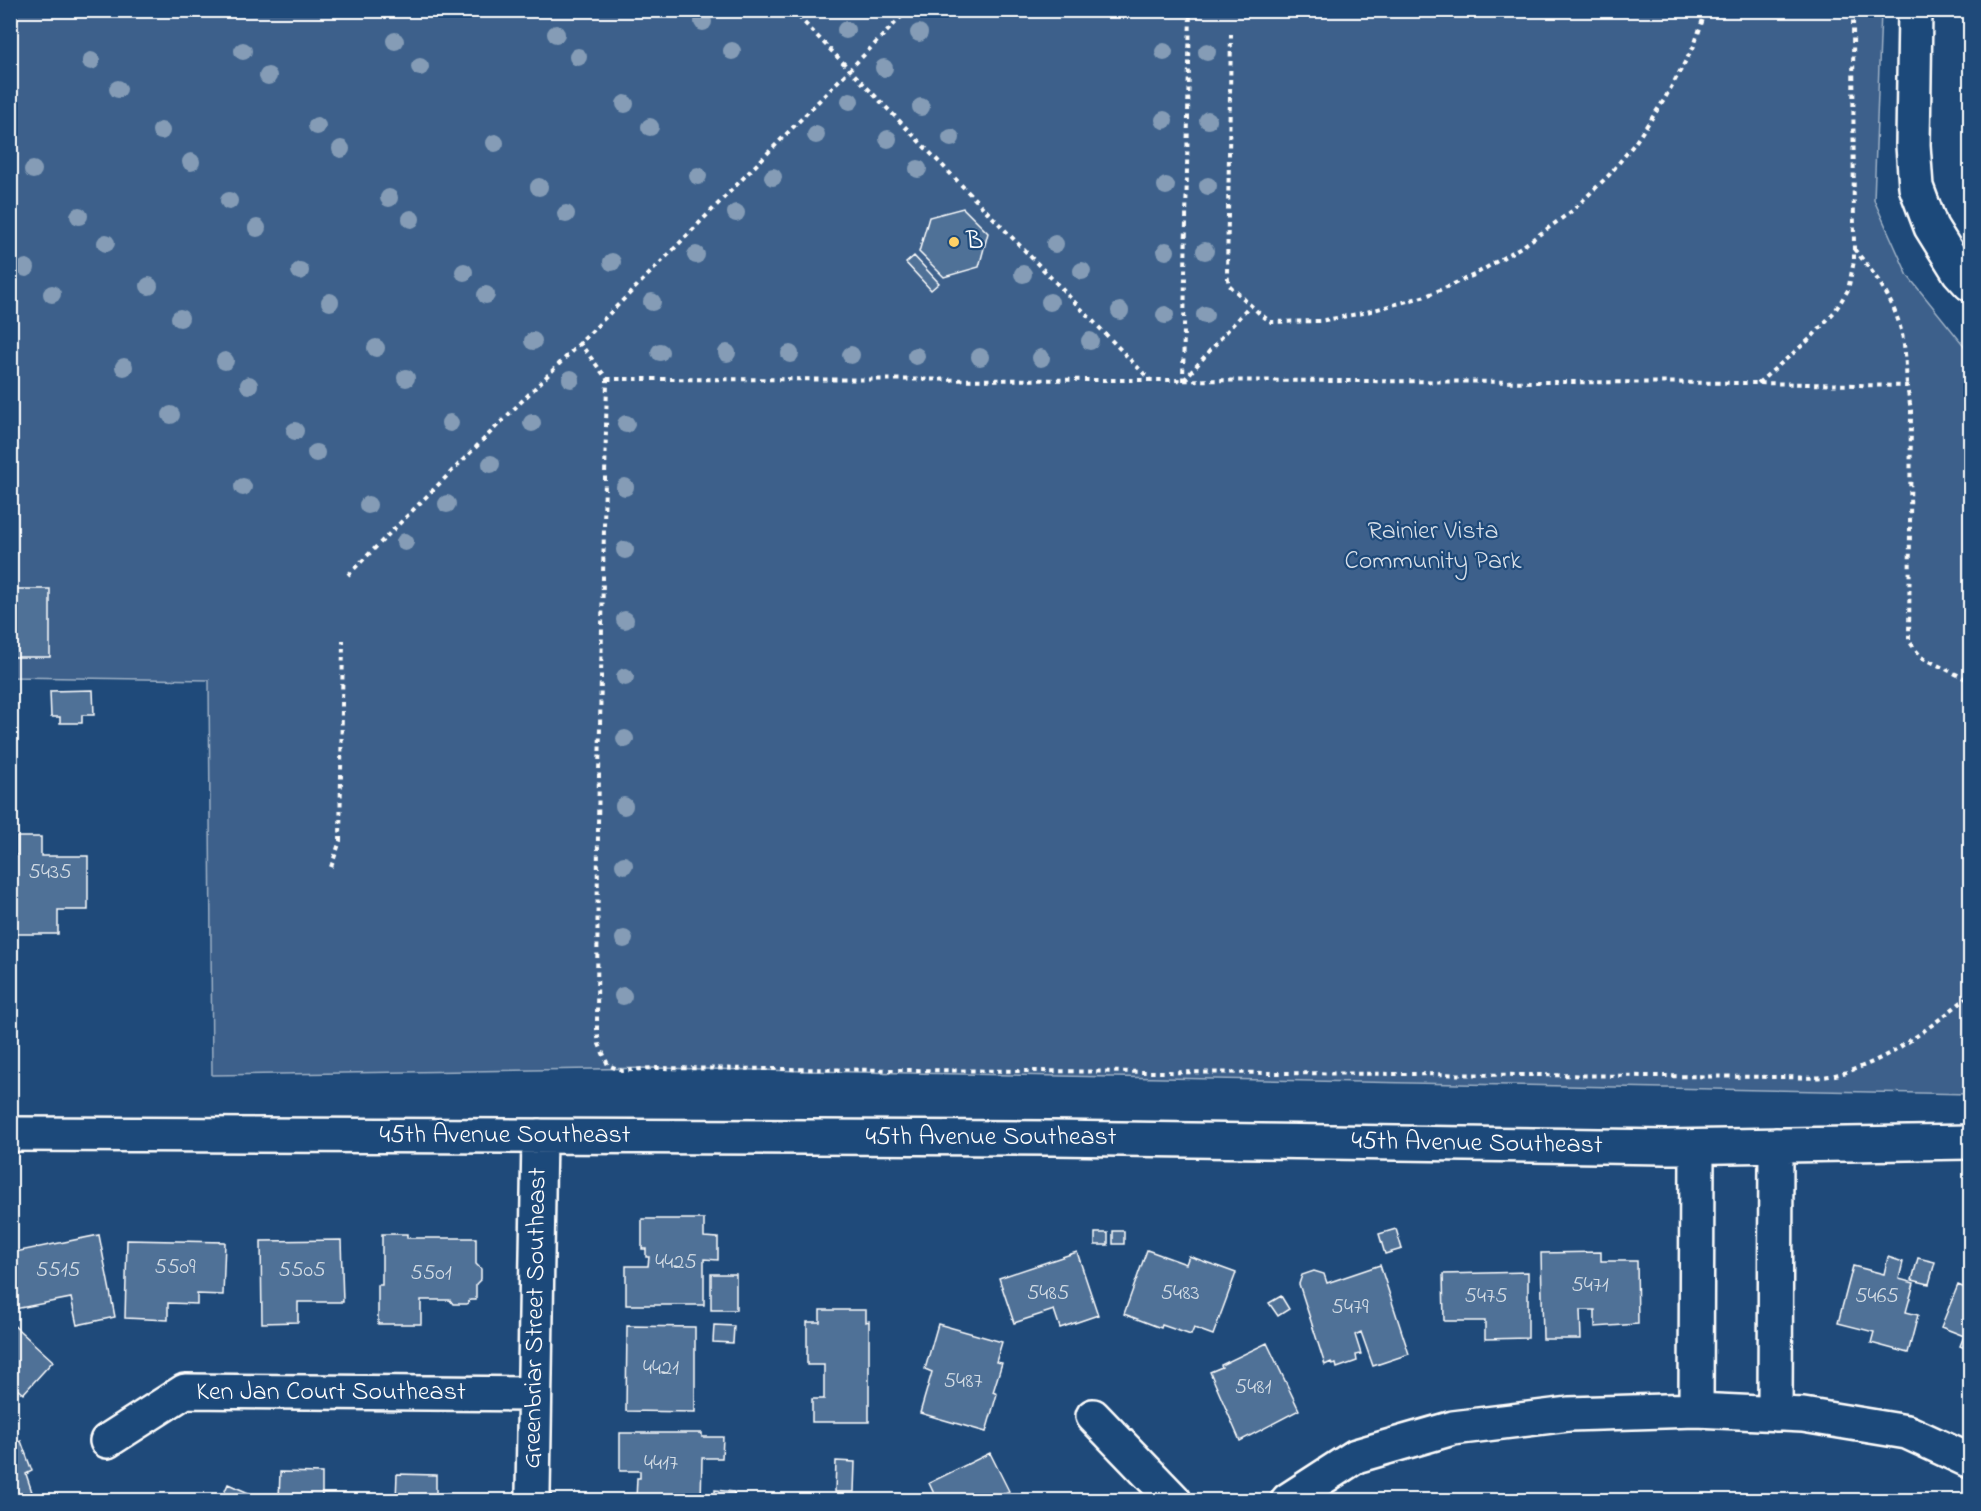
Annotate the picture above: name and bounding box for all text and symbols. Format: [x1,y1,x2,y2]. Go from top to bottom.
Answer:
place label: B [965,223,984,261]
marker: B [947,235,961,249]
park label: Rainier Vista Community Park [1344,513,1522,581]
house number: 5435 [28,857,72,889]
street label: 45th Avenue Southeast [379,1117,631,1155]
street label: 45th Avenue Southeast [865,1119,1117,1157]
street label: 45th Avenue Southeast [1351,1123,1603,1165]
street label: Greenbriar Street Southeast [514,1167,558,1469]
house number: 4425 [655,1247,697,1279]
house number: 5509 [154,1252,196,1284]
house number: 5515 [36,1255,80,1287]
house number: 5505 [278,1255,326,1287]
house number: 5501 [410,1258,452,1290]
house number: 5471 [1571,1270,1609,1302]
house number: 5485 [1027,1278,1069,1310]
house number: 5483 [1161,1278,1199,1310]
house number: 5475 [1464,1281,1508,1313]
house number: 5465 [1855,1281,1899,1313]
house number: 5479 [1331,1292,1369,1324]
house number: 4421 [643,1353,679,1385]
house number: 5487 [944,1366,982,1398]
house number: 5481 [1235,1372,1271,1404]
street label: Ken Jan Court Southeast [196,1374,466,1412]
house number: 4417 [644,1448,678,1480]

